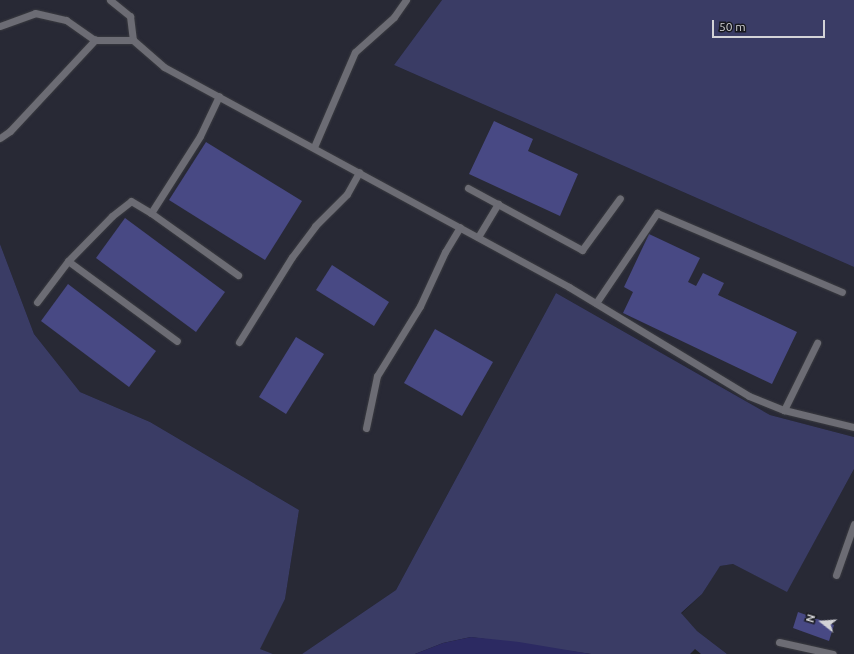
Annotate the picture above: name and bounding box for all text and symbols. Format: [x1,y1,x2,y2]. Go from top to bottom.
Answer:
scale bar [714,12,827,38]
text: 50 m [719,20,746,33]
north arrow [802,602,842,642]
text: N [804,613,817,624]

